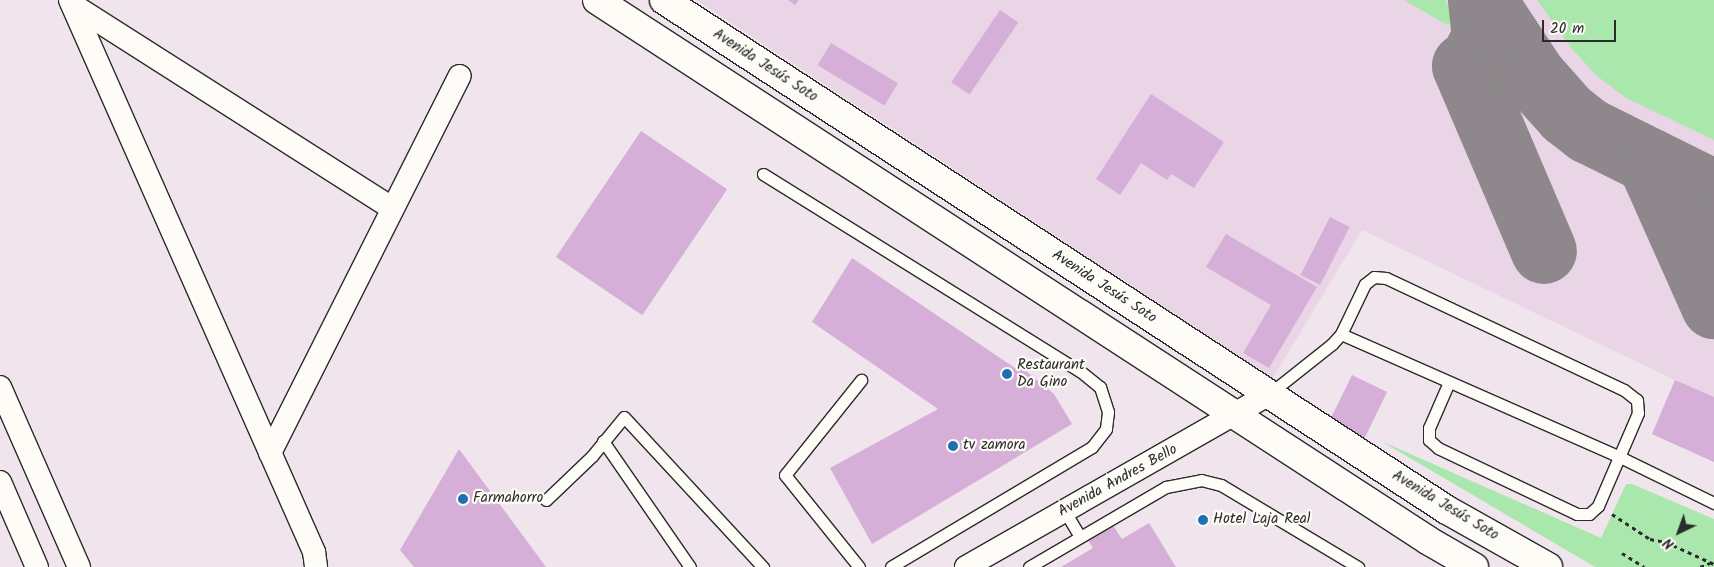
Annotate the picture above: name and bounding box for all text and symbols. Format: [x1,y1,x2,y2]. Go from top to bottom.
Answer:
scale bar [1544,10,1618,42]
text: 20 m [1550,17,1584,41]
street label: Avenida Jesús Soto [709,25,821,107]
street label: Avenida Jesús Soto [1048,246,1160,328]
place label: Restaurant Da Gino [1017,356,1085,391]
marker: Restaurant Da Gino [1001,368,1013,380]
place label: tv zamora [963,437,1026,455]
marker: tv zamora [947,440,959,452]
street label: Avenida Andres Bello [1055,441,1181,521]
street label: Avenida Jesús Soto [1388,467,1502,545]
place label: Farmahorro [473,490,543,508]
marker: Farmahorro [457,493,469,505]
north arrow [1654,507,1704,557]
place label: Hotel Laja Real [1213,511,1310,529]
marker: Hotel Laja Real [1197,514,1209,526]
text: N [1658,532,1680,554]

